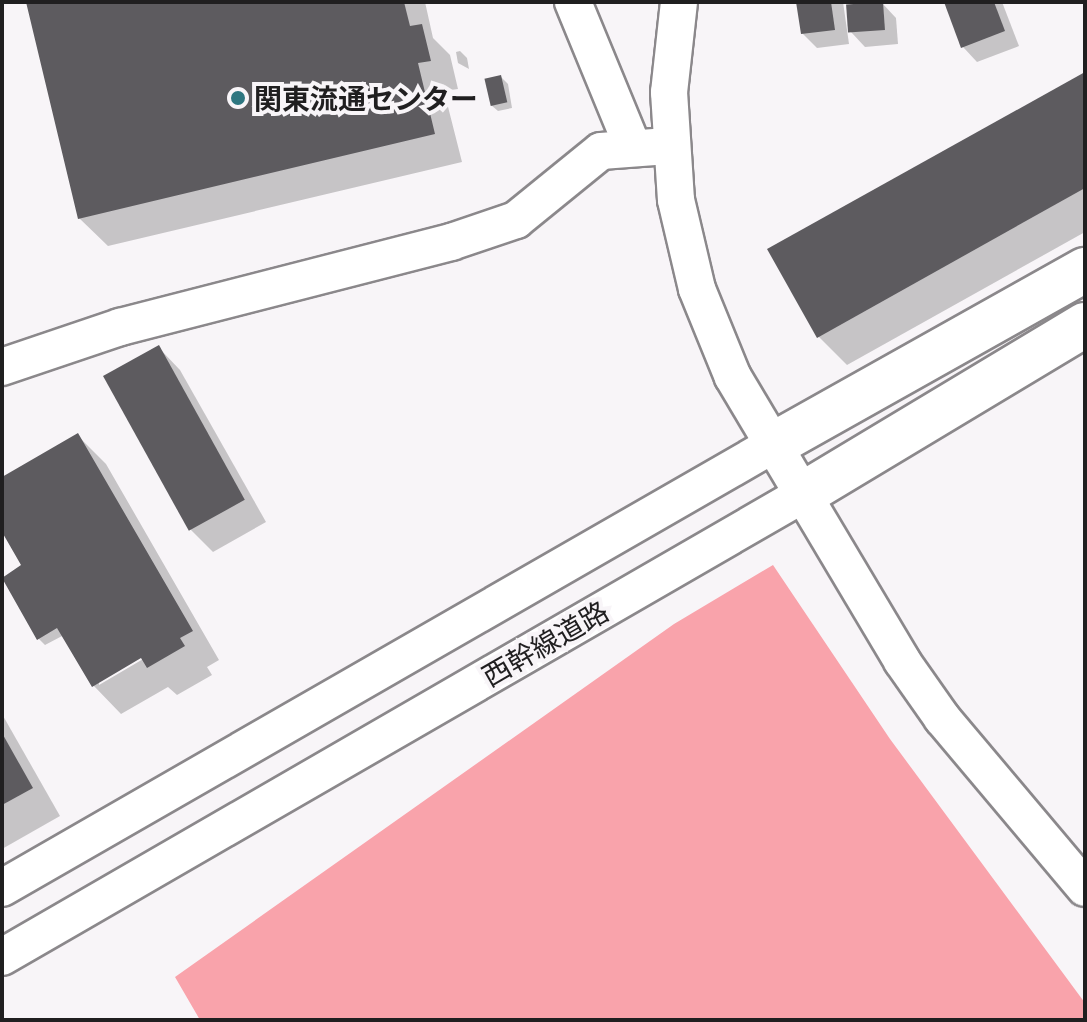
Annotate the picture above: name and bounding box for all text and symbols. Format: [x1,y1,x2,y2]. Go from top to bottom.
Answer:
place label: 関東流通センター [254,81,478,115]
marker: 関東流通センター [229,89,247,107]
street label: 西幹線道路 [476,593,614,693]

